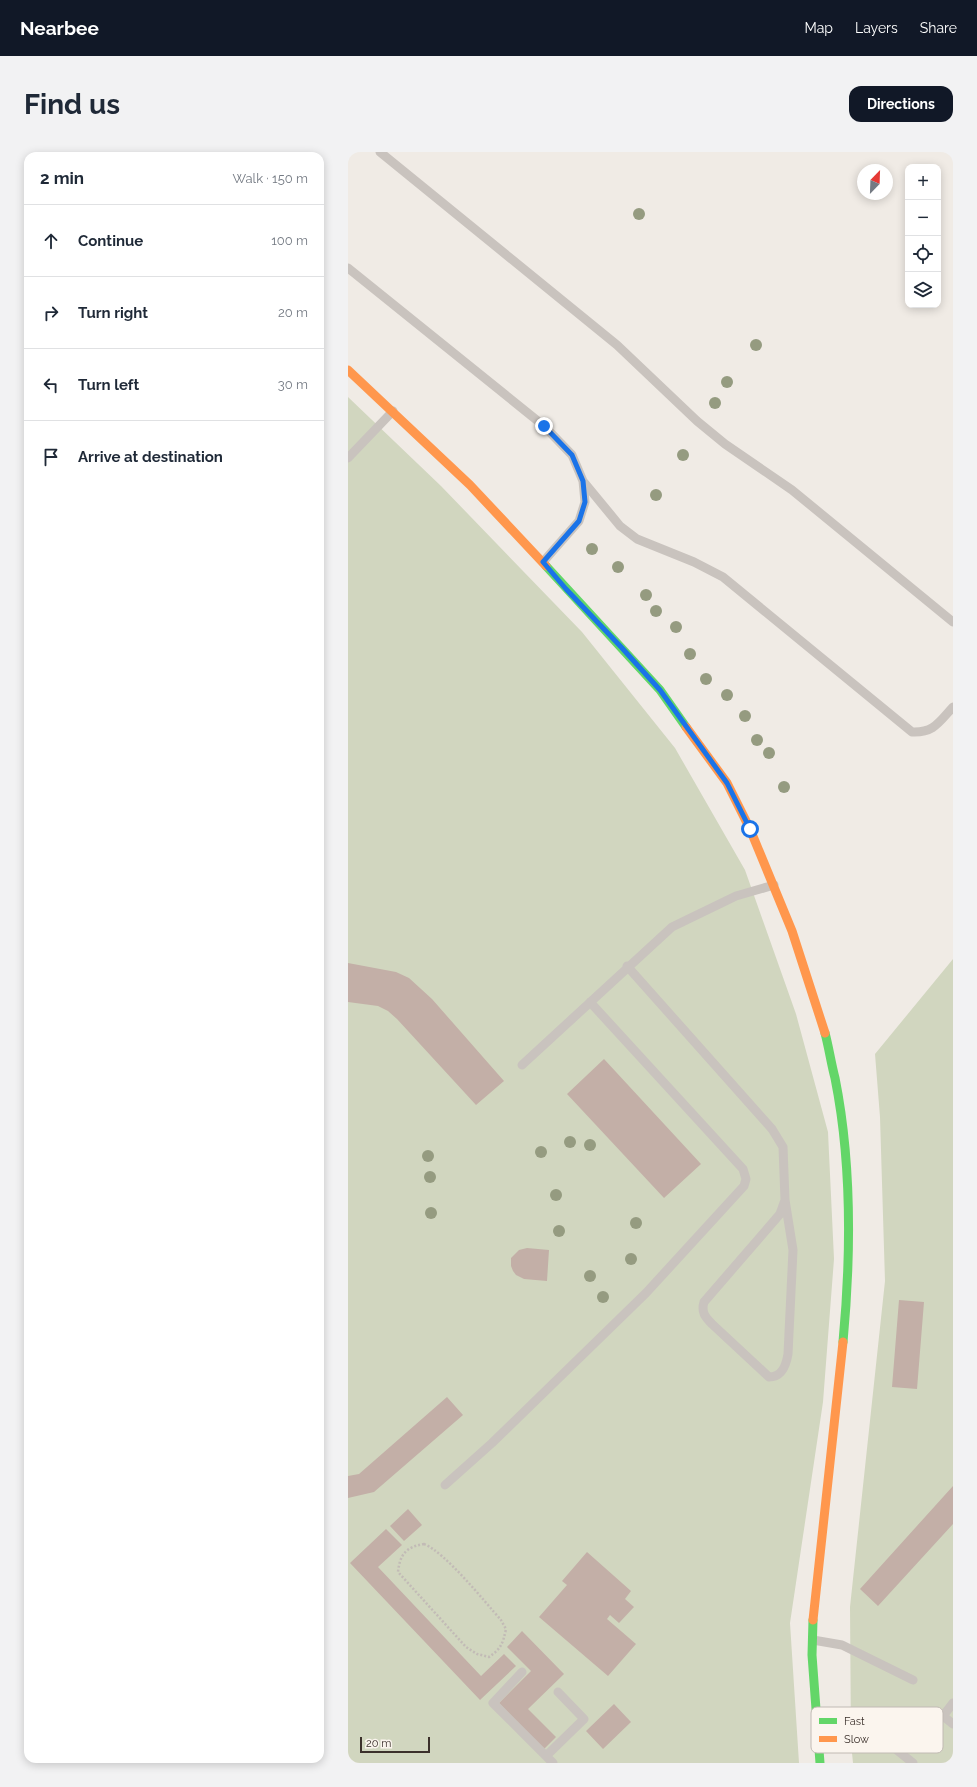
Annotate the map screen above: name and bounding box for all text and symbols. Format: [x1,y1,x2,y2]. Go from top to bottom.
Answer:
text: Nearbee [20,17,99,39]
text: Map [805,20,833,36]
text: Layers [855,20,898,36]
text: Share [920,20,957,36]
button: Directions [849,86,953,122]
text: Find us [24,88,120,121]
north arrow [857,164,893,200]
map controls [905,164,941,308]
button: + [905,164,941,200]
text: 2 min [40,168,84,188]
text: Walk · 150 m [233,171,308,186]
button: − [905,200,941,236]
icon: ahead [40,230,62,252]
text: Continue [78,232,143,250]
text: 100 m [271,233,308,248]
button: locate [905,236,941,272]
button: layers [905,272,941,308]
icon: right [40,302,62,324]
text: Turn right [78,304,148,322]
text: 20 m [278,305,308,320]
icon: left [40,374,62,396]
text: Turn left [78,376,139,394]
text: 30 m [278,377,308,392]
route end [535,417,553,435]
icon: arrive [40,446,62,468]
text: Arrive at destination [78,448,223,466]
route start [741,820,759,838]
legend [811,1707,943,1753]
text: Fast [844,1715,865,1728]
text: Slow [844,1733,869,1746]
scale bar [360,1735,430,1754]
text: 20 m [366,1737,391,1750]

